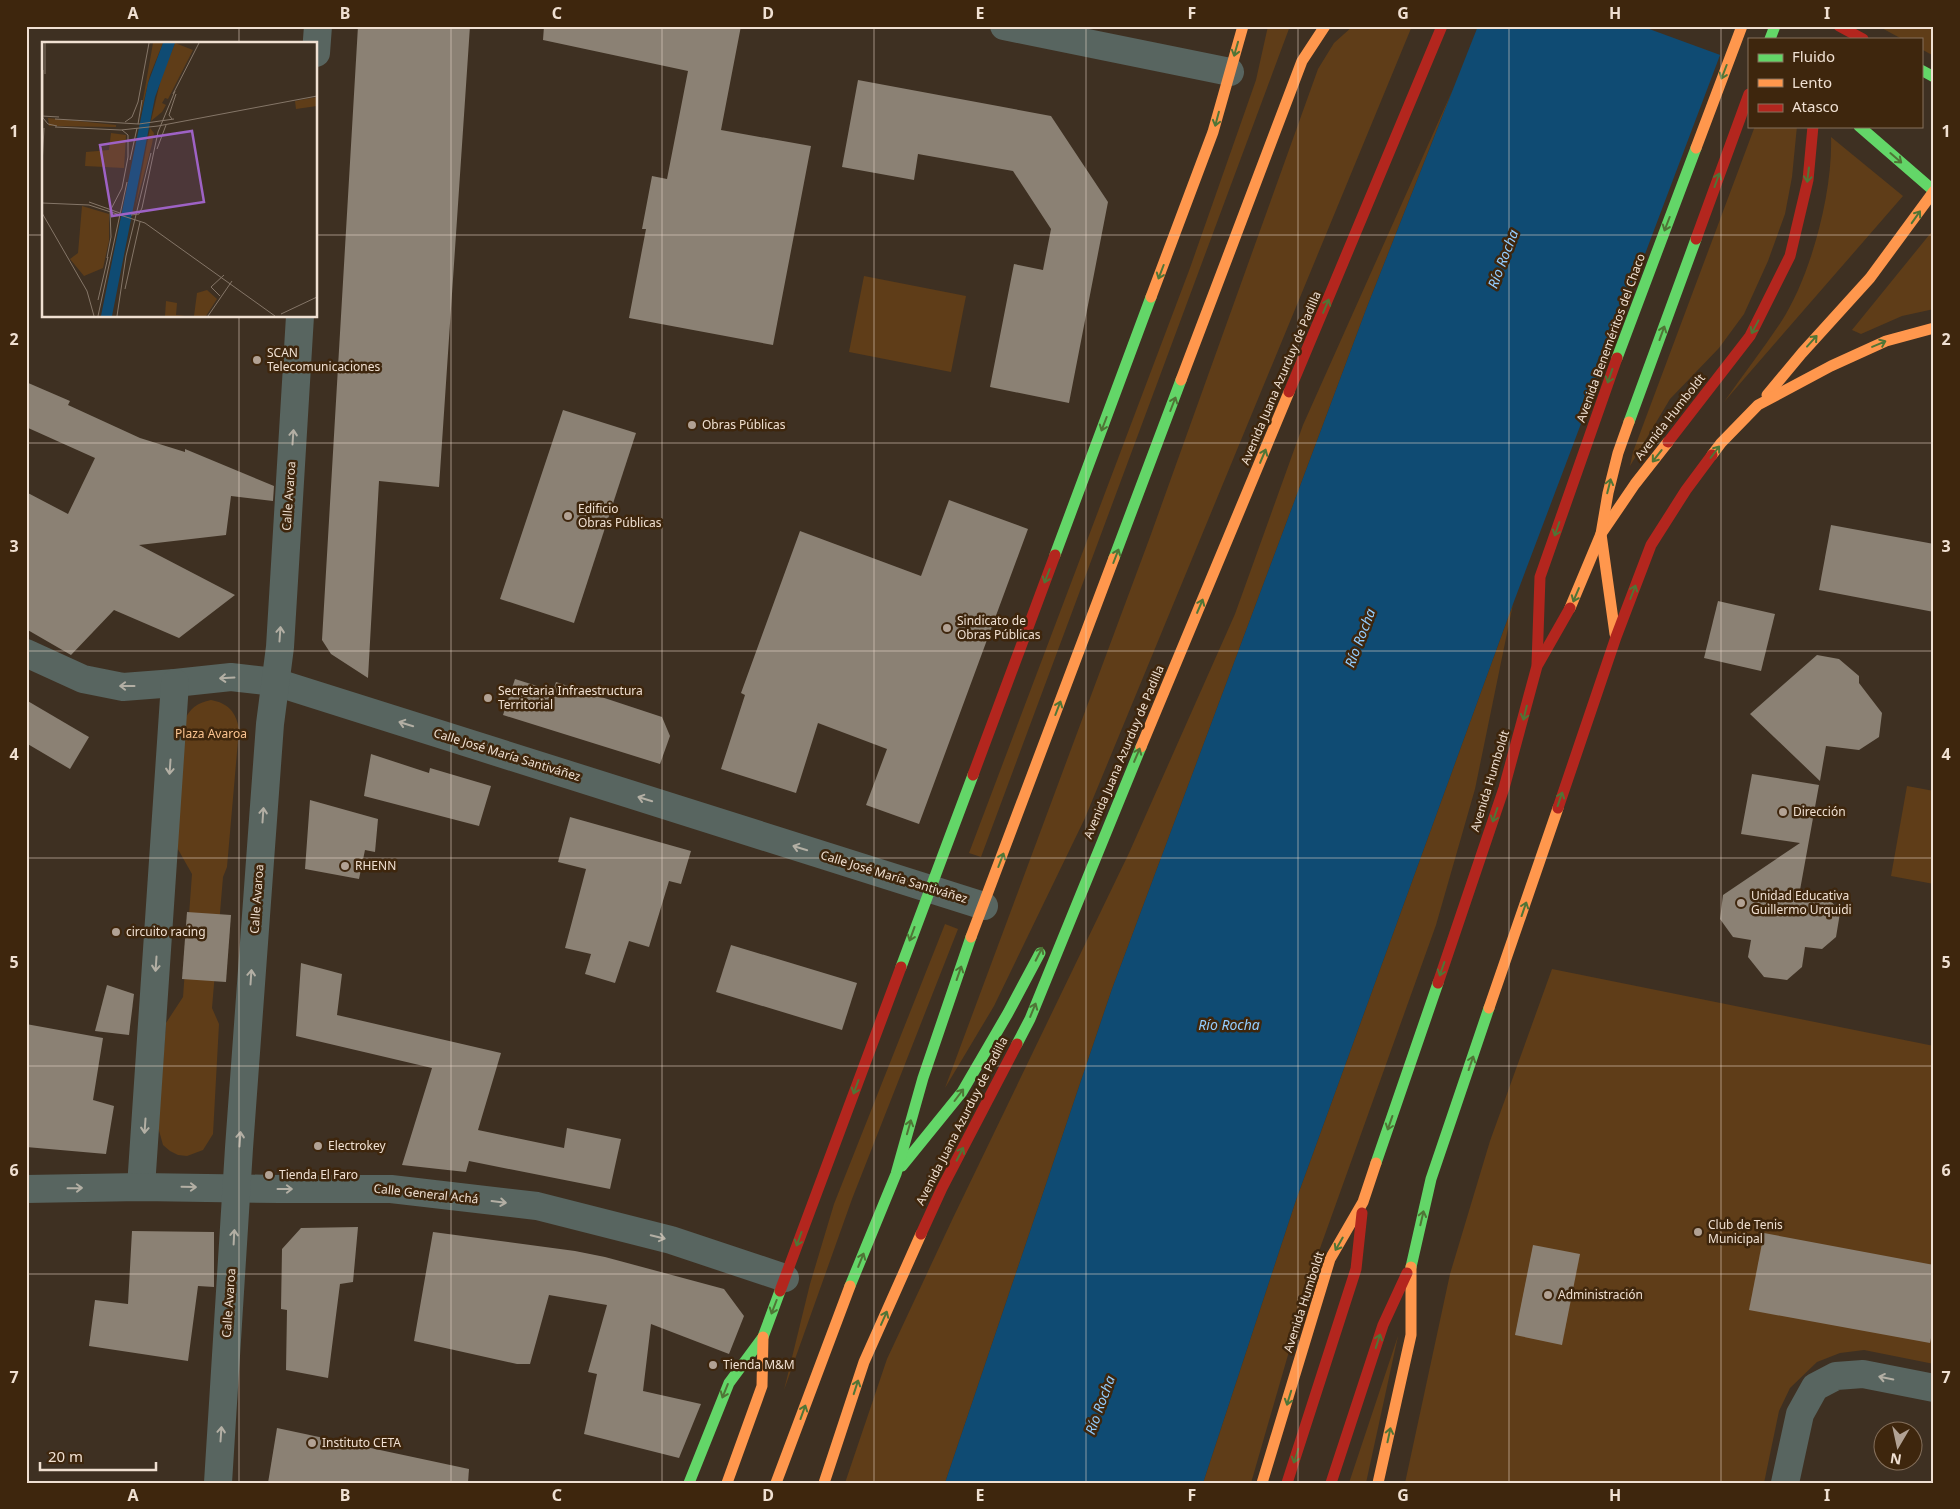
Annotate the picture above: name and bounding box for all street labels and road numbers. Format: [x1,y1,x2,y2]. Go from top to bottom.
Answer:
street label: Avenida Beneméritos del Chaco [1572,251,1649,425]
street label: Avenida Juana Azurduy de Padilla [1236,288,1325,467]
street label: Avenida Humboldt [1631,369,1709,463]
street label: Calle Avaroa [278,461,299,531]
street label: Avenida Juana Azurduy de Padilla [1079,662,1168,841]
street label: Calle José María Santiváñez [432,724,583,785]
street label: Avenida Humboldt [1466,727,1513,834]
street label: Calle José María Santiváñez [819,846,970,907]
street label: Calle Avaroa [246,864,267,934]
street label: Avenida Juana Azurduy de Padilla [912,1034,1012,1208]
street label: Calle General Achá [373,1180,479,1207]
street label: Avenida Humboldt [1279,1249,1328,1355]
street label: Calle Avaroa [218,1268,239,1338]

